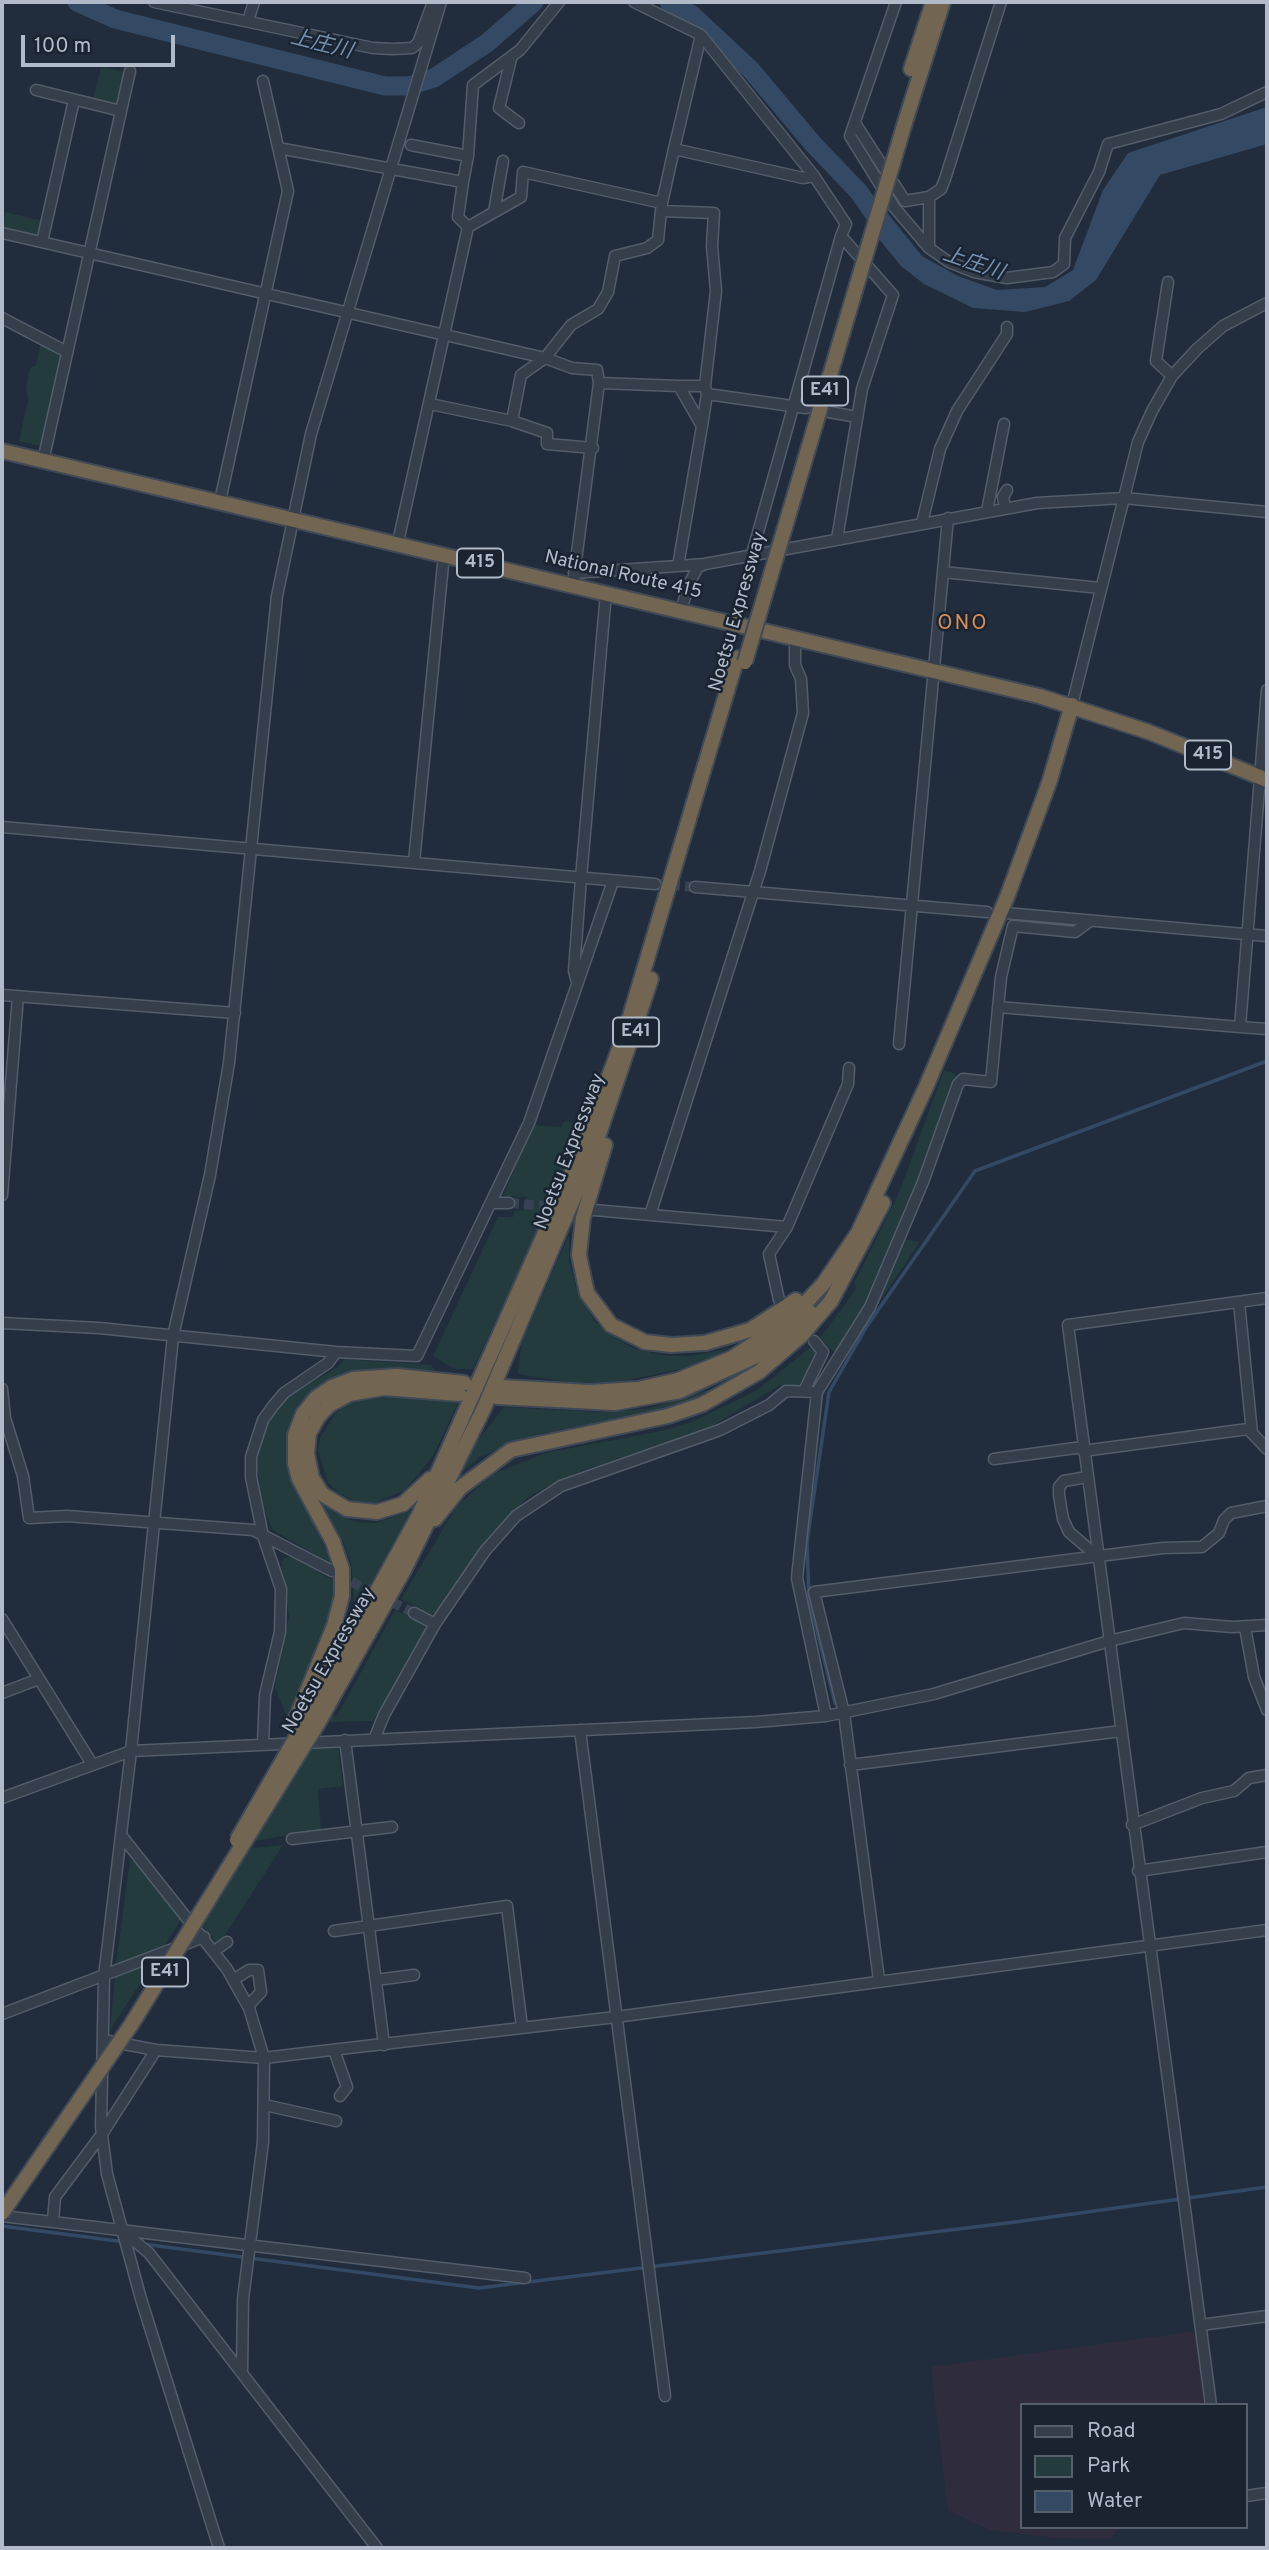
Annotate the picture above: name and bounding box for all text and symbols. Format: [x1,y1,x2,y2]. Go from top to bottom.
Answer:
scale bar [24,21,178,65]
water label: 上庄川 [287,26,355,66]
text: 100 m [34,33,91,60]
water label: 上庄川 [939,243,1007,287]
road number: E41 [802,376,848,405]
street label: Noetsu Expressway [705,529,773,695]
street label: National Route 415 [542,547,704,605]
road number: 415 [457,548,503,578]
district label: ONO [938,612,988,638]
road number: 415 [1185,740,1231,770]
road number: E41 [613,1017,659,1046]
street label: Noetsu Expressway [531,1071,611,1233]
street label: Noetsu Expressway [279,1584,381,1738]
road number: E41 [142,1958,188,1986]
legend [1020,2403,1248,2529]
text: Road [1087,2418,1136,2445]
text: Park [1087,2453,1130,2480]
text: Water [1087,2488,1142,2515]

